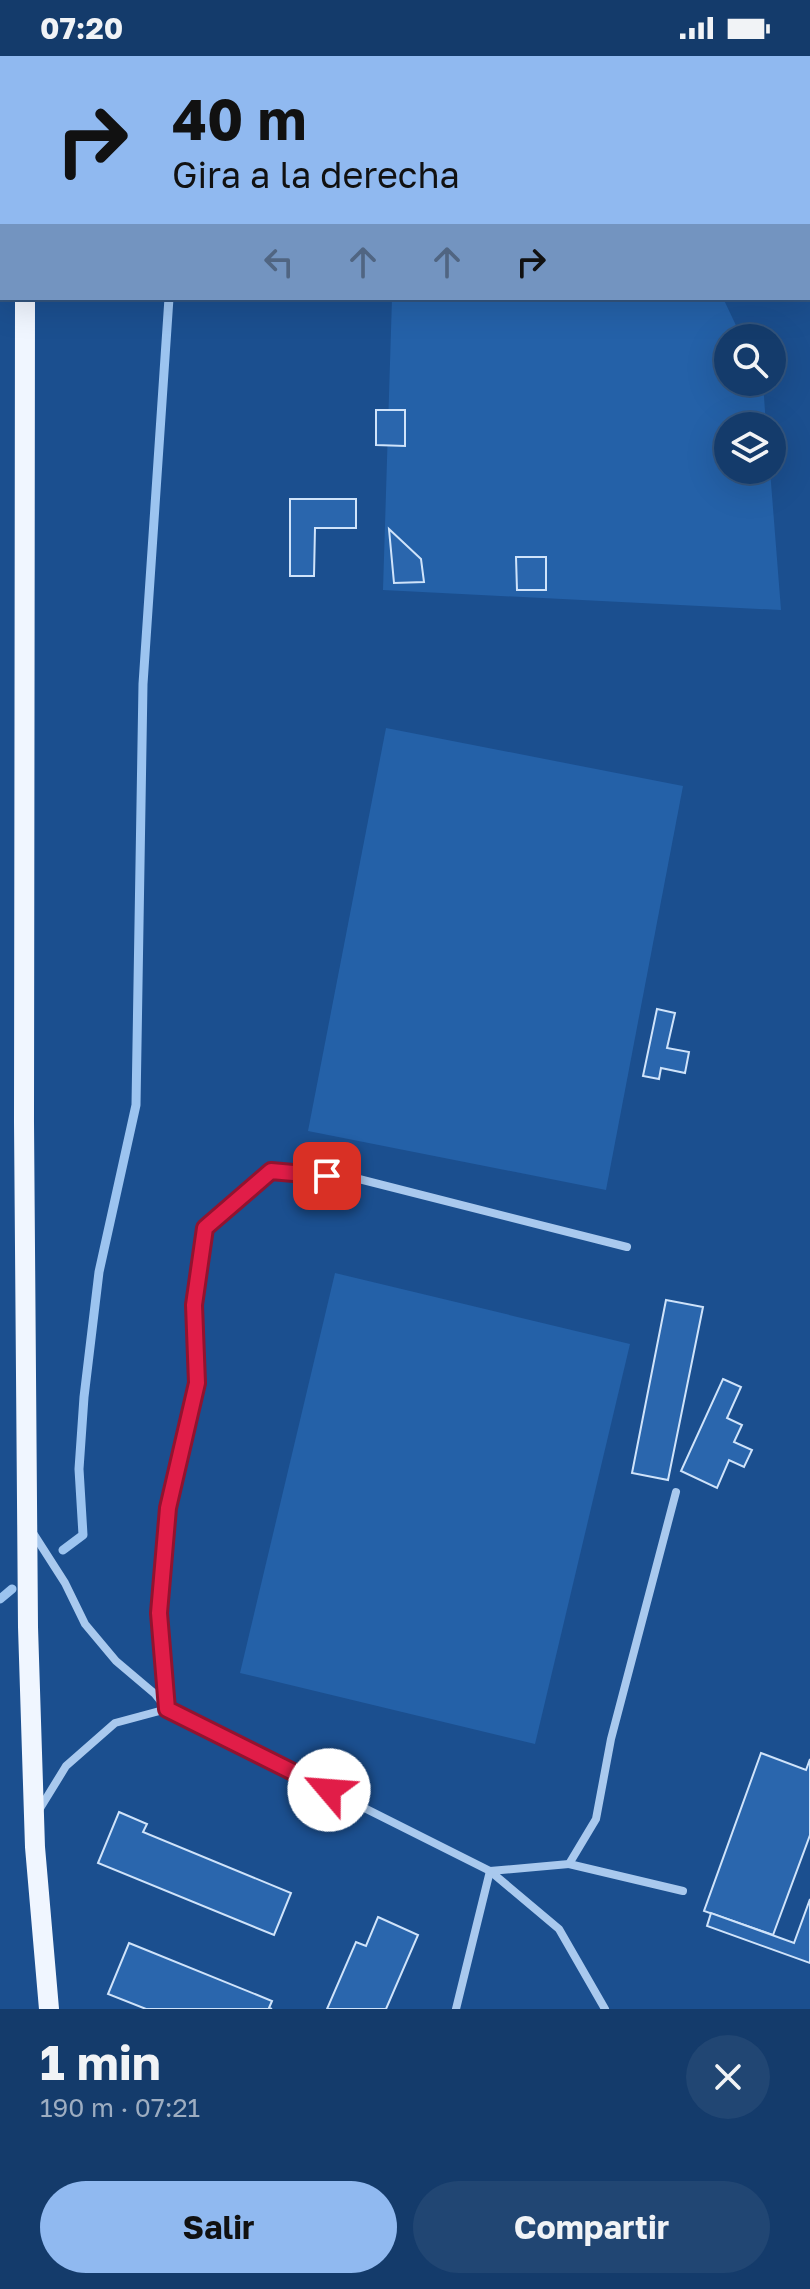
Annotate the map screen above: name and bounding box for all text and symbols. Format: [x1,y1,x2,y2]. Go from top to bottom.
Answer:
text: 07:20 [40,10,123,46]
text: 40 m [172,85,306,152]
icon: right [40,88,144,192]
text: Gira a la derecha [172,153,460,196]
icon: left [257,240,301,284]
icon: ahead [341,240,385,284]
icon: ahead [425,240,469,284]
icon: right [509,240,553,284]
map controls [714,324,786,484]
button: search [714,324,786,396]
button: layers [714,412,786,484]
pin [293,1142,361,1210]
icon: arrive [305,1154,349,1198]
position arrow [287,1748,371,1832]
text: 1 min [40,2033,161,2091]
button: close [686,2035,770,2119]
text: 190 m · 07:21 [40,2092,200,2123]
button: Salir [40,2181,397,2273]
button: Compartir [413,2181,770,2273]

